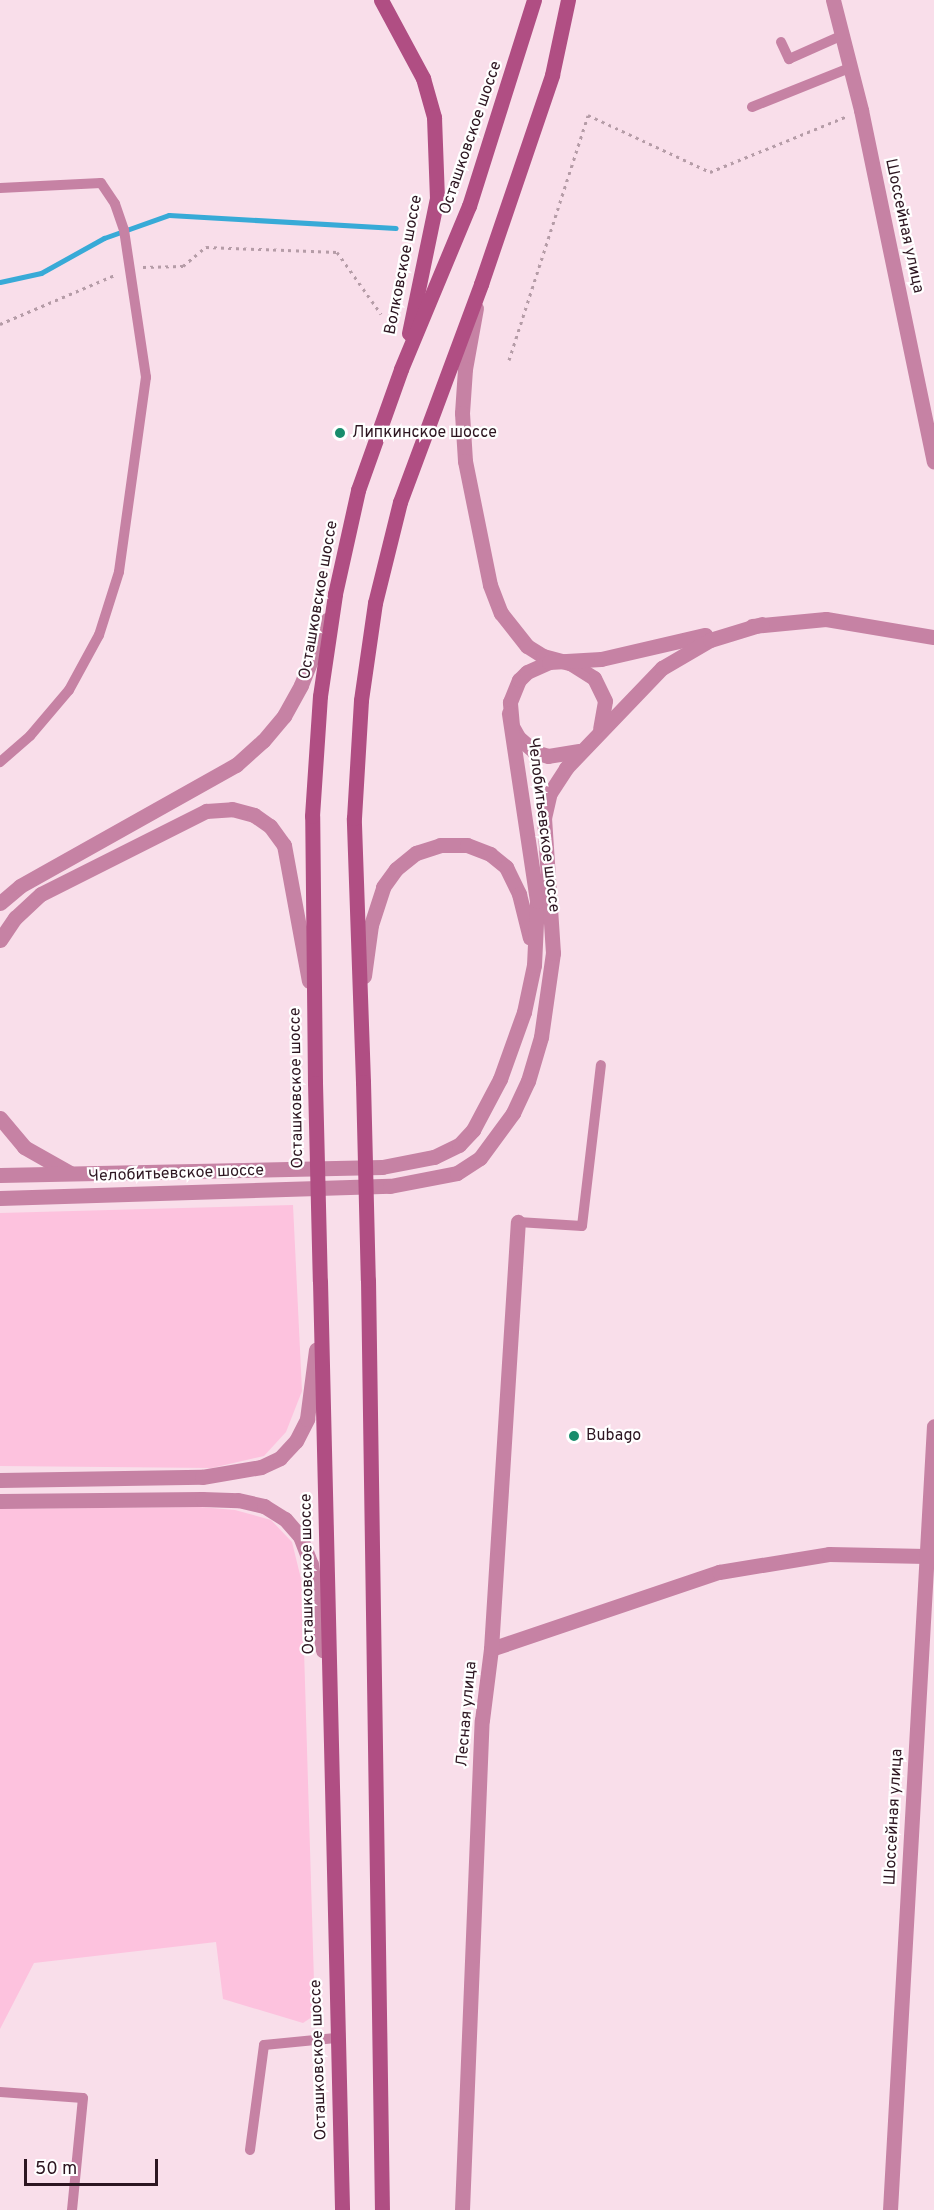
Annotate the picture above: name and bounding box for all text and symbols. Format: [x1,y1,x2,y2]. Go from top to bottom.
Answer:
street label: Осташковское шоссе [436,59,506,217]
street label: Шоссейная улица [880,157,928,295]
street label: Волковское шоссе [381,194,427,336]
place label: Липкинское шоссе [352,423,497,443]
marker: Липкинское шоссе [333,426,347,440]
street label: Осташковское шоссе [296,519,342,681]
street label: Челобитьевское шоссе [523,737,563,913]
street label: Осташковское шоссе [286,1007,308,1169]
street label: Челобитьевское шоссе [88,1161,264,1187]
place label: Bubago [586,1426,641,1446]
marker: Bubago [567,1429,581,1443]
street label: Осташковское шоссе [297,1493,319,1655]
street label: Лесная улица [453,1660,481,1768]
street label: Шоссейная улица [881,1748,907,1886]
street label: Осташковское шоссе [307,1979,331,2141]
scale bar [27,2147,160,2185]
text: 50 m [35,2158,77,2181]

